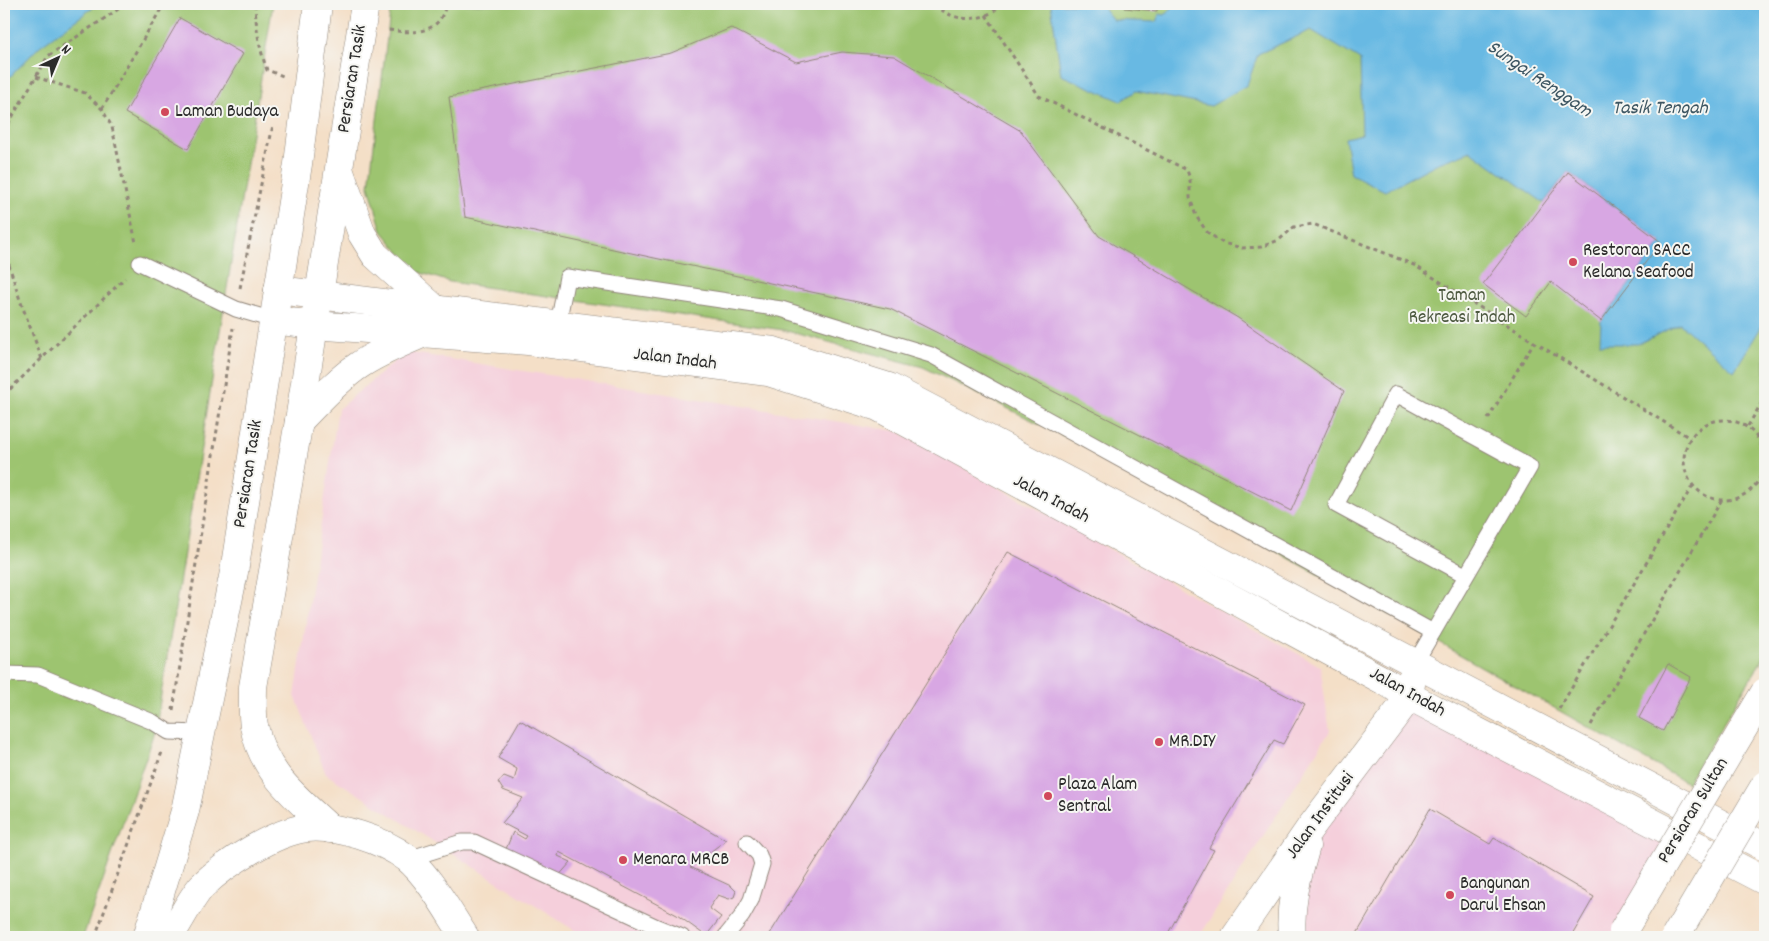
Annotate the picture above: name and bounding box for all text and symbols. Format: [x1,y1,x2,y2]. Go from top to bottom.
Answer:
street label: Persiaran Tasik [331,23,375,135]
north arrow [32,32,82,82]
water label: Sungai Renggam [1481,34,1597,126]
text: N [56,40,75,60]
water label: Tasik Tengah [1612,95,1709,123]
place label: Laman Budaya [175,99,279,126]
marker: Laman Budaya [159,106,171,118]
place label: Restoran SACC Kelana Seafood [1583,238,1694,287]
marker: Restoran SACC Kelana Seafood [1567,256,1579,268]
park label: Taman Rekreasi Indah [1409,283,1515,332]
street label: Jalan Indah [632,342,718,378]
street label: Persiaran Tasik [227,418,271,530]
street label: Jalan Indah [1008,468,1094,532]
street label: Jalan Indah [1364,661,1450,725]
place label: MR.DIY [1169,729,1216,756]
marker: MR.DIY [1153,736,1165,748]
street label: Persiaran Sultan [1652,753,1736,869]
street label: Jalan Institusi [1280,766,1362,865]
place label: Plaza Alam Sentral [1058,772,1137,821]
marker: Plaza Alam Sentral [1042,790,1054,802]
place label: Menara MRCB [633,847,729,874]
marker: Menara MRCB [617,854,629,866]
place label: Bangunan Darul Ehsan [1460,871,1546,920]
marker: Bangunan Darul Ehsan [1444,889,1456,901]

